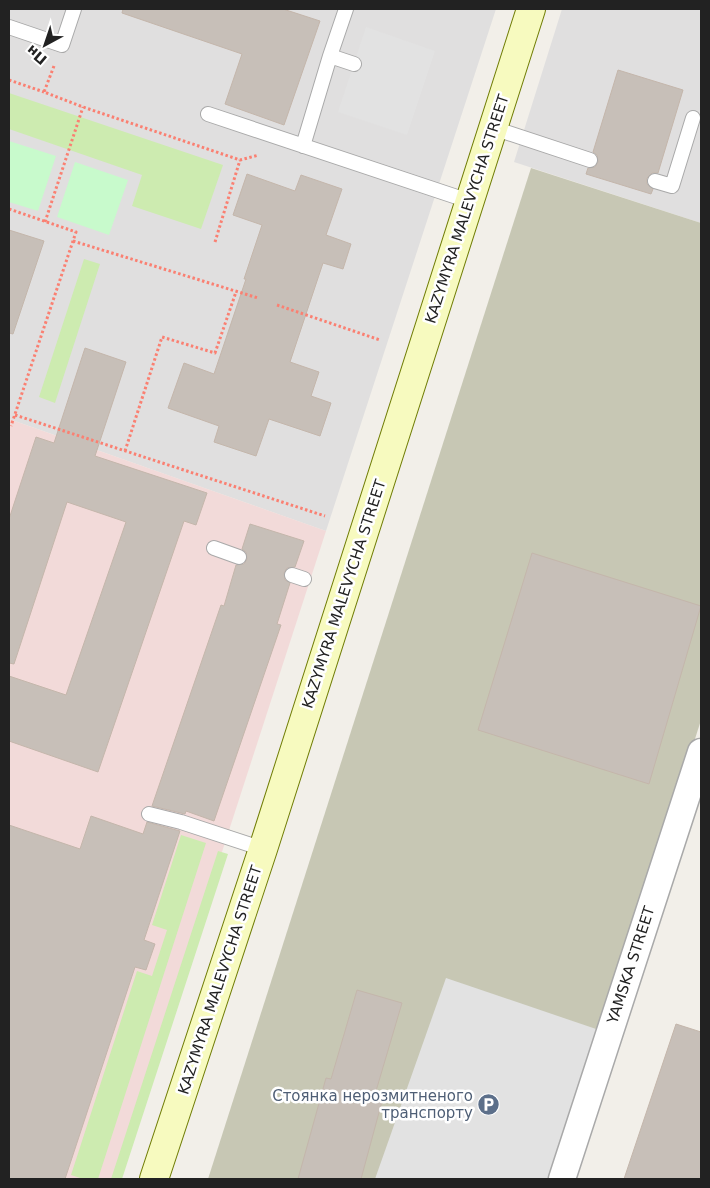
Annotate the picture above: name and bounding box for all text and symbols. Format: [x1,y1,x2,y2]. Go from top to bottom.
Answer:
north arrow [20,20,70,70]
text: Пн [23,42,50,68]
street label: KAZYMYRA MALEVYCHA STREET [421,91,513,326]
street label: KAZYMYRA MALEVYCHA STREET [298,476,390,711]
street label: KAZYMYRA MALEVYCHA STREET [174,862,266,1097]
street label: YAMSKA STREET [603,903,659,1027]
place label: Стоянка нерозмитненого транспорту [272,1087,473,1122]
parking icon: Стоянка нерозмитненого транспорту [477,1093,501,1117]

